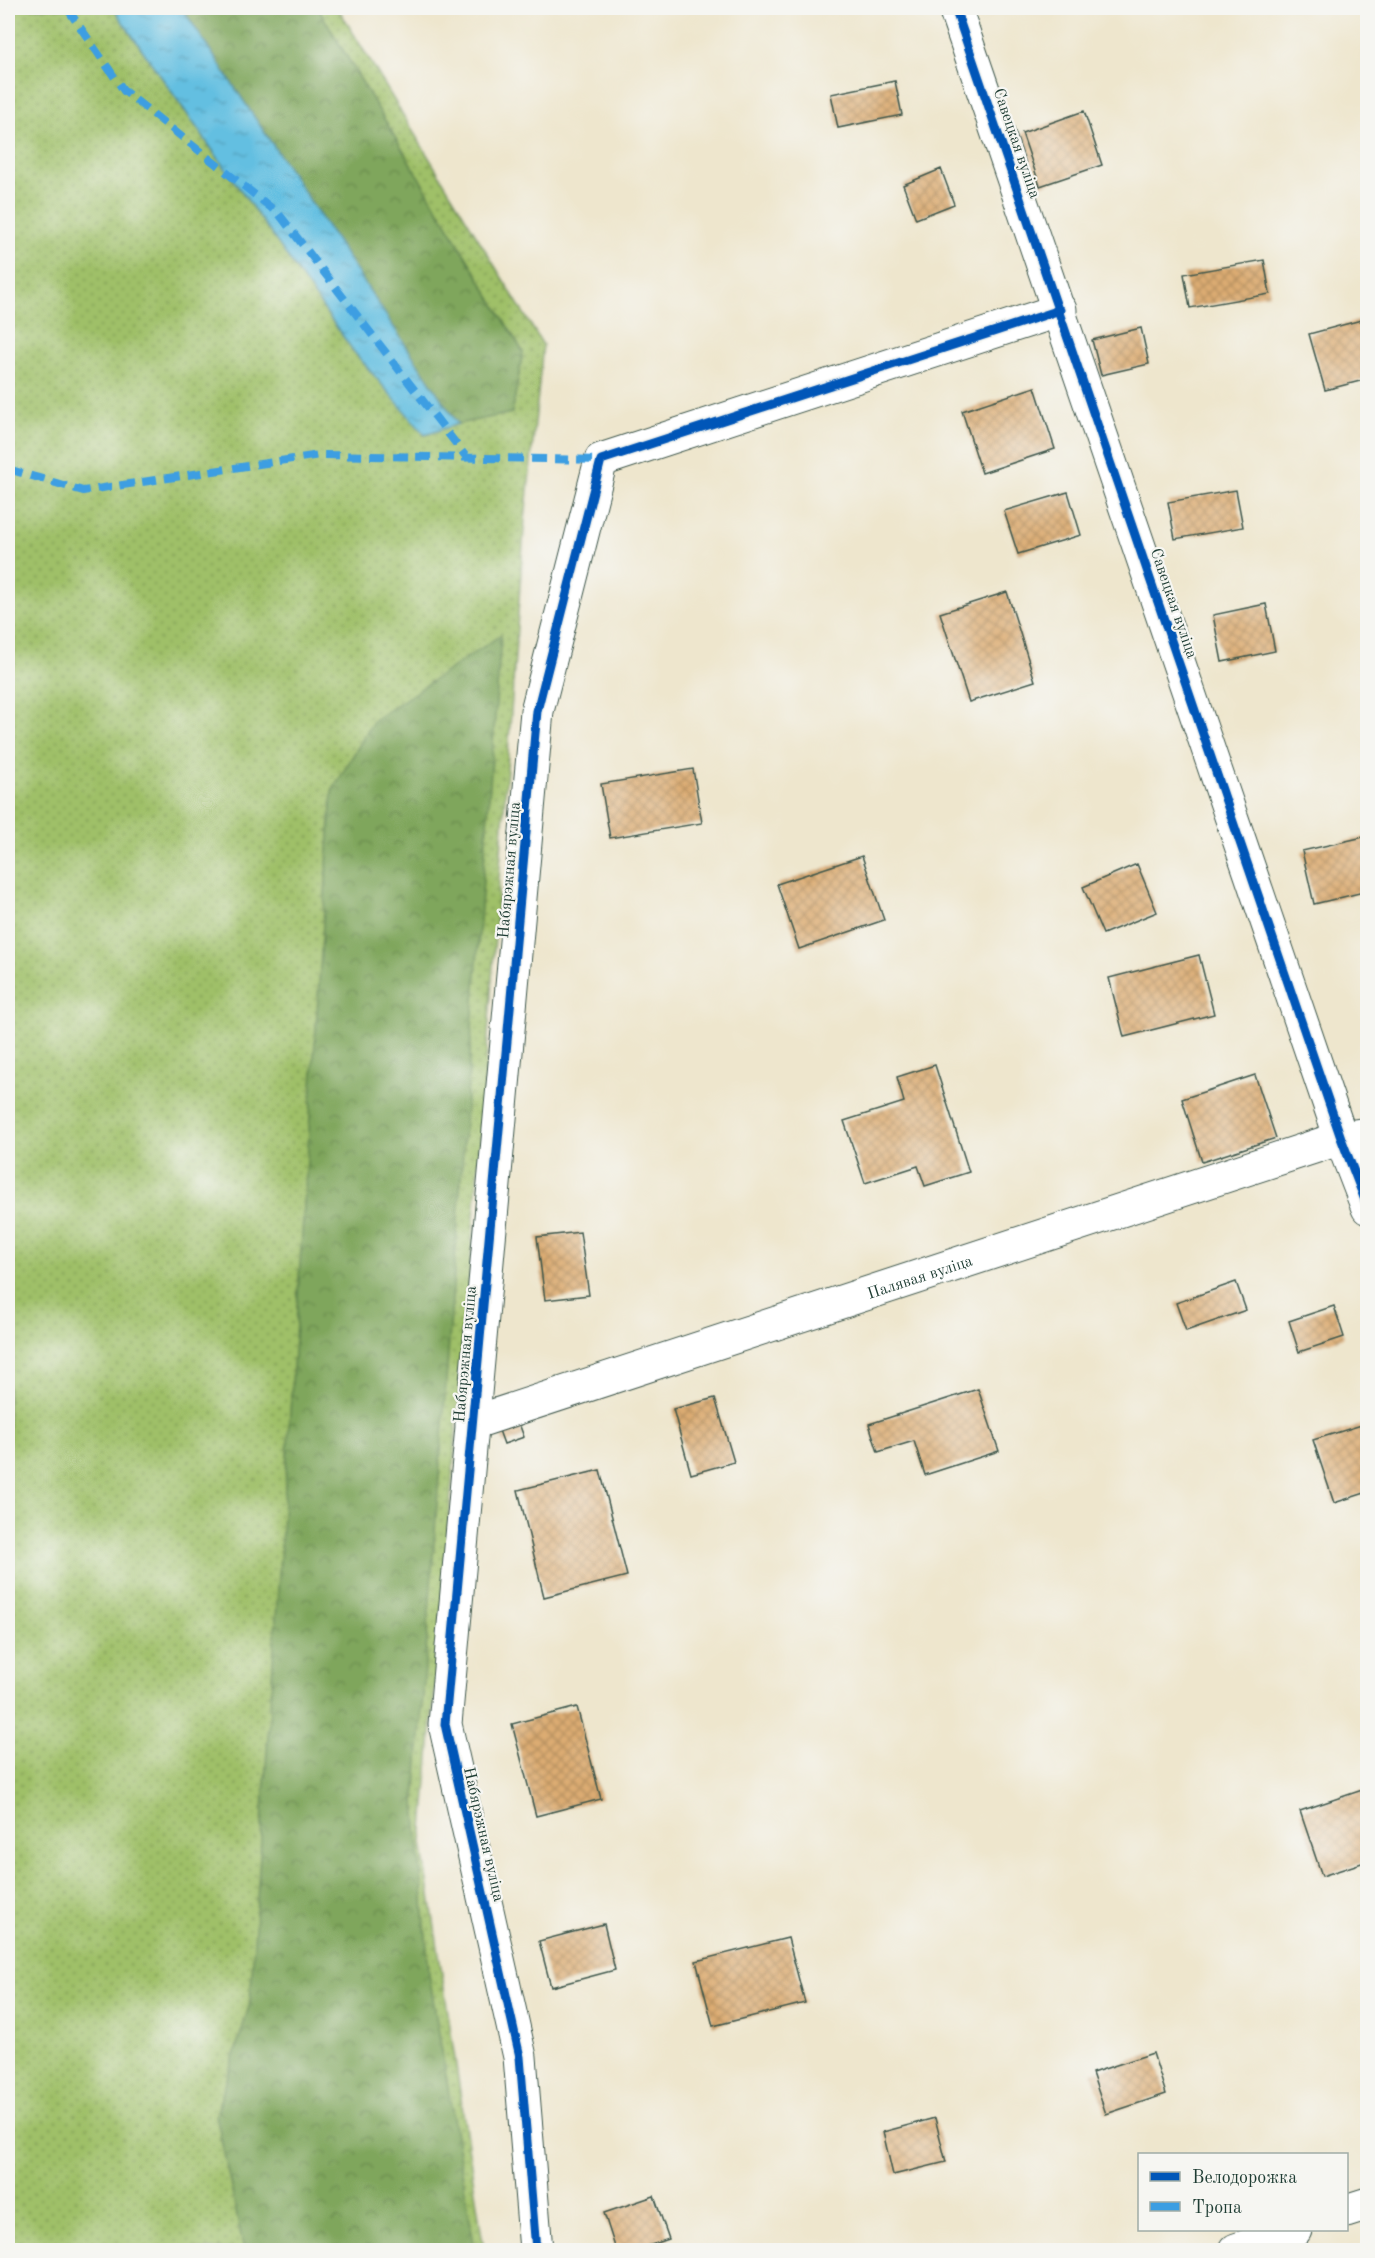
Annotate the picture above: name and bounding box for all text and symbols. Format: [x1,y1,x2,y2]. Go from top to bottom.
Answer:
street label: Савецкая вуліца [990,86,1043,201]
street label: Савецкая вуліца [1147,546,1200,661]
street label: Набярэжная вуліца [496,801,524,939]
street label: Палявая вуліца [866,1253,975,1303]
street label: Набярэжная вуліца [452,1285,480,1423]
street label: Набярэжная вуліца [460,1766,506,1903]
legend [1138,2153,1348,2231]
text: Велодорожка [1192,2169,1297,2187]
text: Тропа [1192,2199,1242,2217]

